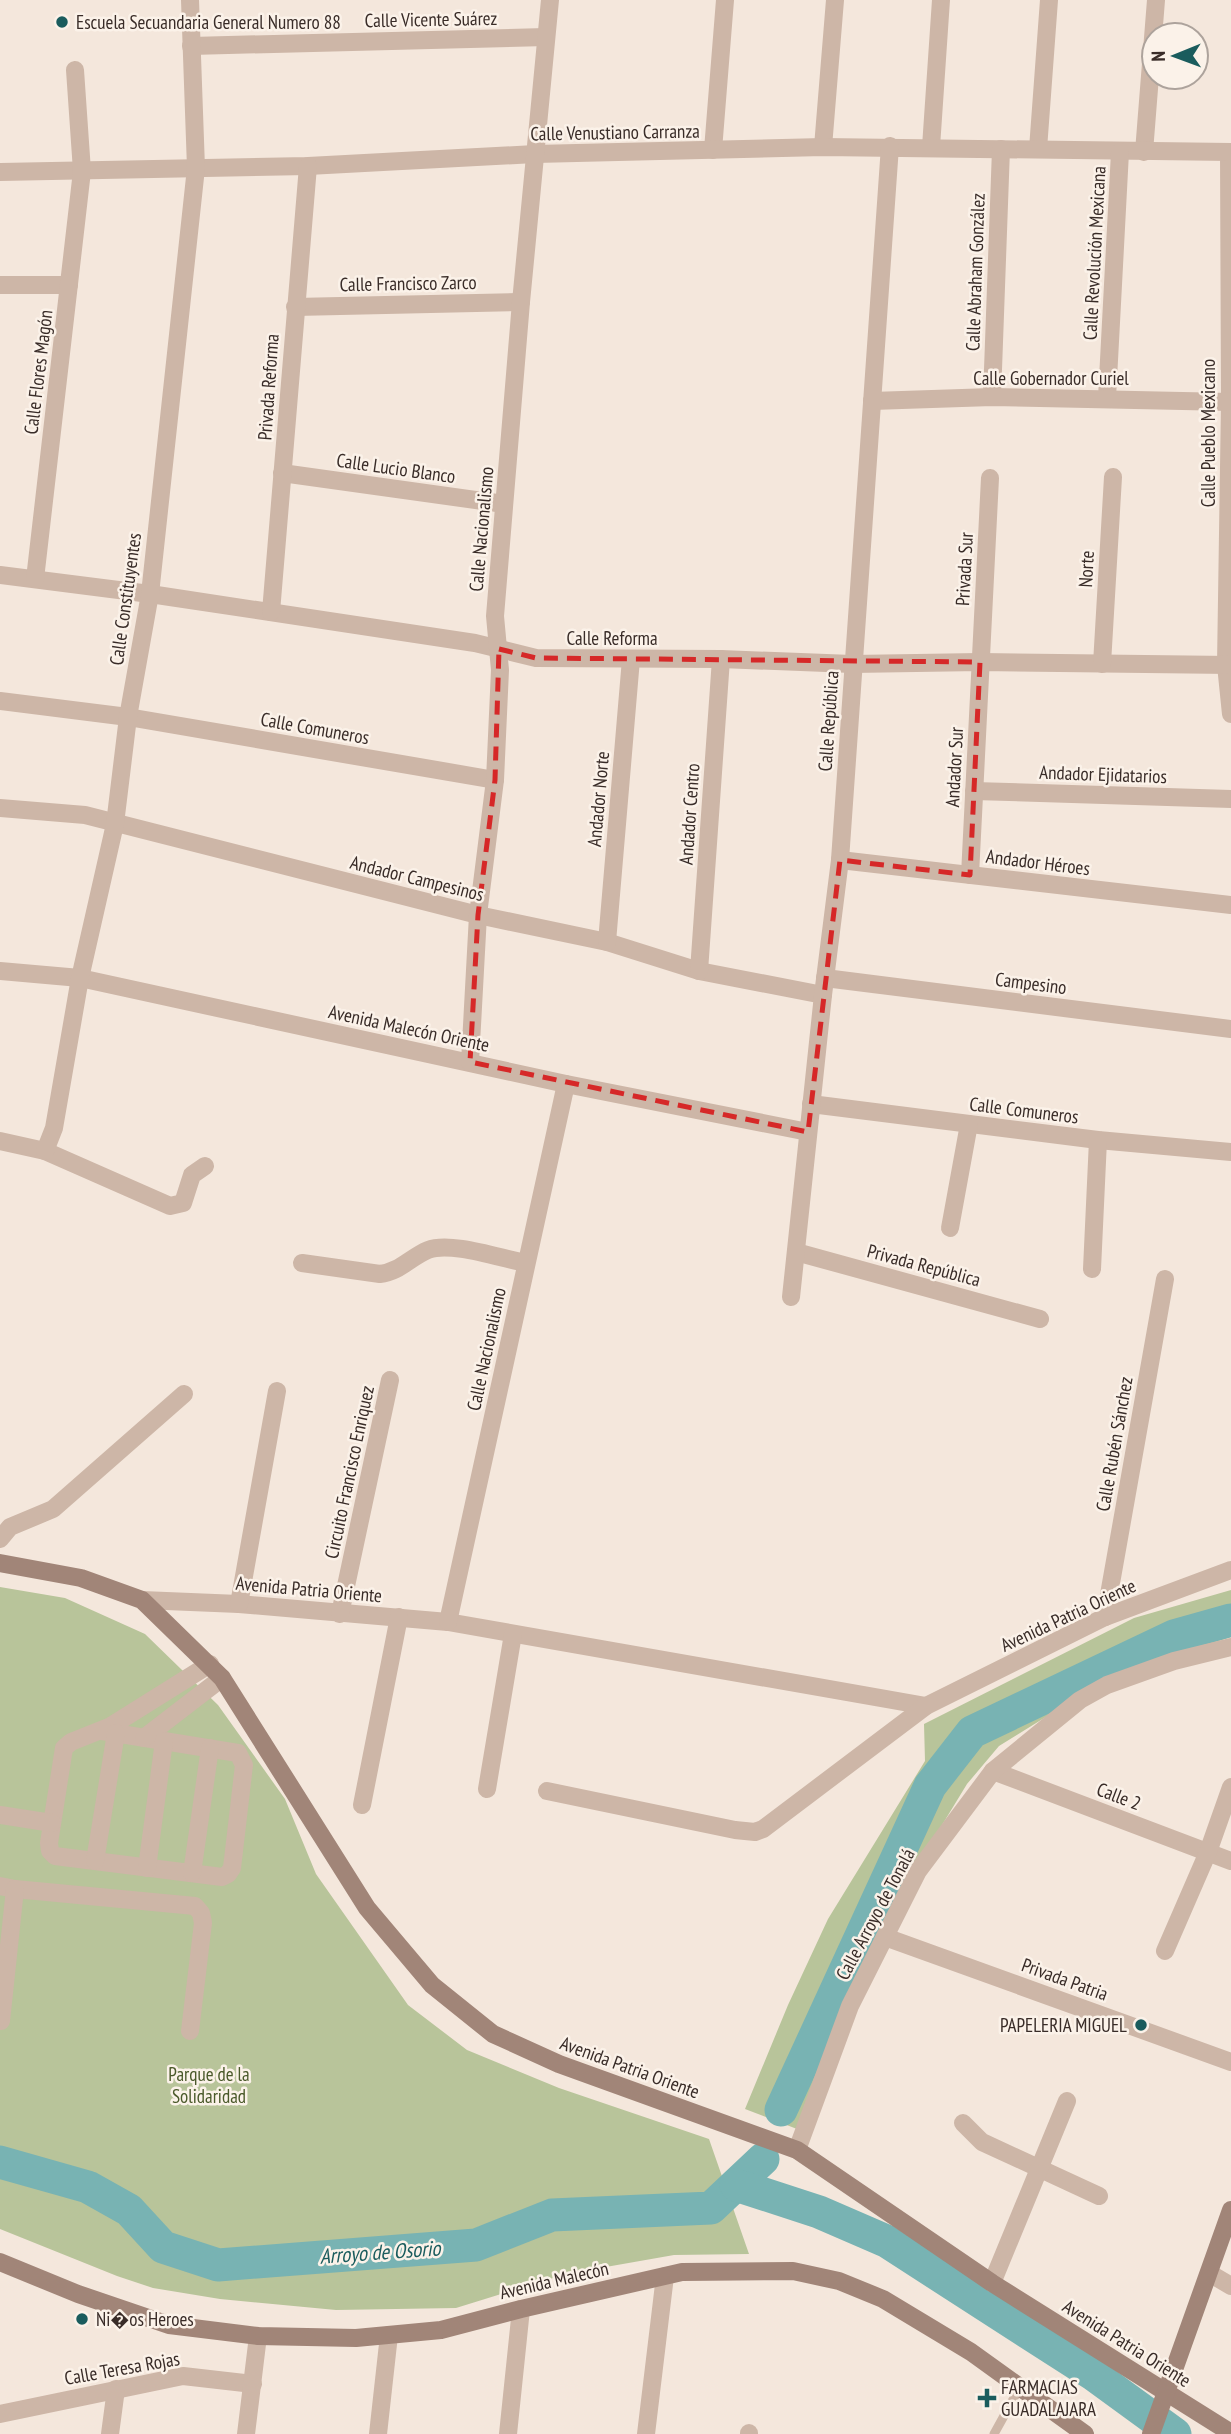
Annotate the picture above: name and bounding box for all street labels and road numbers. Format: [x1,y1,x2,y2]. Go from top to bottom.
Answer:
street label: Calle Vicente Suárez [365,6,498,32]
street label: Calle Venustiano Carranza [530,119,700,145]
street label: Calle Revolución Mexicana [1077,165,1111,341]
street label: Calle Abraham González [960,192,990,351]
street label: Calle Francisco Zarco [339,270,477,296]
street label: Calle Flores Magón [18,308,58,436]
street label: Privada Reforma [252,333,284,441]
street label: Calle Pueblo Mexicano [1196,359,1220,507]
street label: Calle Gobernador Curiel [973,366,1129,390]
street label: Calle Lucio Blanco [335,448,457,488]
street label: Calle Nacionalismo [464,466,498,592]
street label: Calle Constituyentes [104,531,146,667]
street label: Privada Sur [950,531,978,606]
street label: Norte [1073,550,1099,588]
street label: Calle Reforma [566,626,658,650]
street label: Calle República [813,670,843,772]
street label: Calle Comuneros [259,707,371,749]
street label: Andador Sur [940,725,968,808]
street label: Andador Norte [582,750,614,848]
street label: Andador Ejidatarios [1039,760,1167,788]
street label: Andador Centro [673,762,705,866]
street label: Andador Héroes [985,844,1091,880]
street label: Andador Campesinos [348,850,486,906]
street label: Campesino [994,967,1068,999]
street label: Avenida Malecón Oriente [326,999,492,1057]
street label: Calle Comuneros [968,1091,1080,1129]
street label: Privada República [865,1238,983,1292]
street label: Calle Nacionalismo [461,1285,511,1413]
street label: Calle Rubén Sánchez [1090,1375,1138,1513]
street label: Circuito Francisco Enriquez [319,1383,379,1561]
street label: Avenida Patria Oriente [235,1571,383,1607]
street label: Avenida Patria Oriente [996,1573,1140,1657]
street label: Calle 2 [1094,1777,1144,1815]
street label: Calle Arroyo de Tonalá [830,1844,920,1984]
street label: Privada Patria [1019,1952,1111,2006]
street label: Avenida Patria Oriente [557,2031,703,2103]
street label: Avenida Malecón [497,2256,611,2304]
street label: Avenida Patria Oriente [1058,2294,1196,2392]
street label: Calle Teresa Rojas [63,2346,181,2390]

